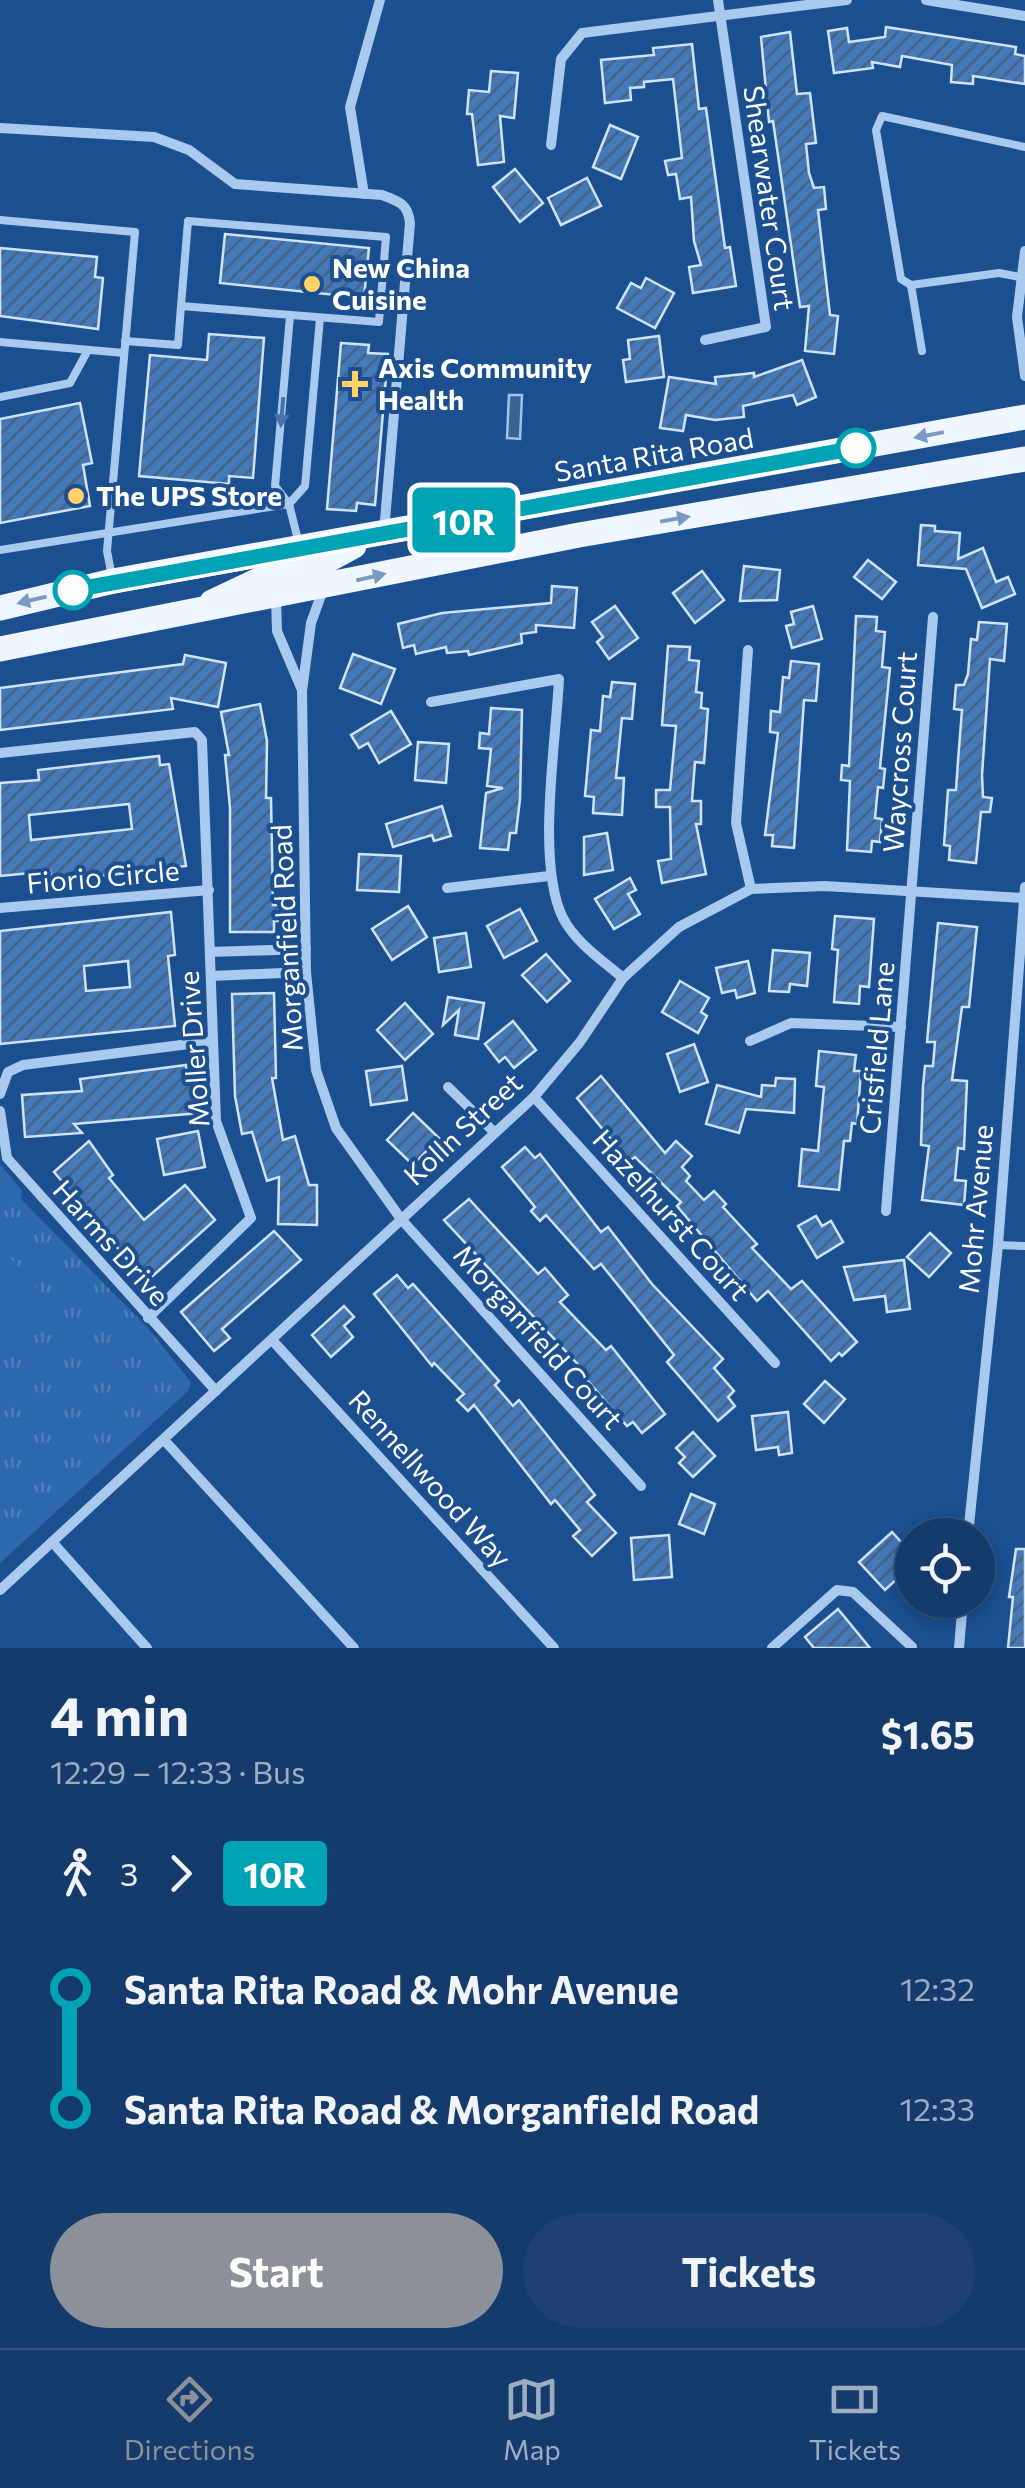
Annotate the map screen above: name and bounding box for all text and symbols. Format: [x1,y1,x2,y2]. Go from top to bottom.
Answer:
street label: Shearwater Court [737,83,803,312]
place label: New China Cuisine [332,250,470,316]
marker: New China Cuisine [301,273,323,295]
place label: Axis Community Health [378,350,592,416]
marker: Axis Community Health [342,371,368,397]
one-way arrow [273,397,289,429]
street label: Santa Rita Road [552,420,756,488]
one-way arrow [913,427,944,443]
unlabelled marker [837,429,875,467]
place label: The UPS Store [96,478,282,512]
marker: The UPS Store [65,485,87,507]
line badge: 10R [406,488,522,552]
text: 10R [432,499,496,542]
one-way arrow [660,511,691,526]
one-way arrow [356,569,387,584]
unlabelled marker [54,571,92,609]
one-way arrow [16,593,47,608]
street label: Waycross Court [875,650,923,854]
street label: Morganfield Road [263,824,309,1052]
street label: Fiorio Circle [25,852,181,900]
street label: Crisfield Lane [852,960,900,1136]
street label: Moller Drive [171,970,215,1128]
street label: Kolln Street [396,1065,529,1192]
street label: Hazelhurst Court [586,1122,757,1307]
street label: Mohr Avenue [951,1123,999,1295]
street label: Harms Drive [47,1173,177,1312]
street label: Morganfield Court [447,1237,630,1435]
street label: Rennellwood Way [342,1383,519,1574]
map controls [895,1518,995,1618]
button: locate [895,1518,995,1618]
text: 4 min [50,1680,189,1747]
text: $1.65 [881,1710,975,1757]
text: 12:29 – 12:33 · Bus [50,1751,305,1791]
icon: walk [50,1846,105,1901]
icon: forward [153,1846,208,1901]
text: 10R [243,1852,307,1895]
text: 3 [120,1853,138,1893]
text: Santa Rita Road & Mohr Avenue [124,1965,679,2012]
text: 12:32 [900,1968,975,2008]
text: Santa Rita Road & Morganfield Road [124,2085,759,2132]
text: 12:33 [900,2088,975,2128]
button: Start [50,2213,503,2328]
button: Tickets [523,2213,975,2328]
tab: Directions [124,2372,255,2466]
tab: Map [503,2372,561,2466]
tab: Tickets [809,2372,901,2466]

